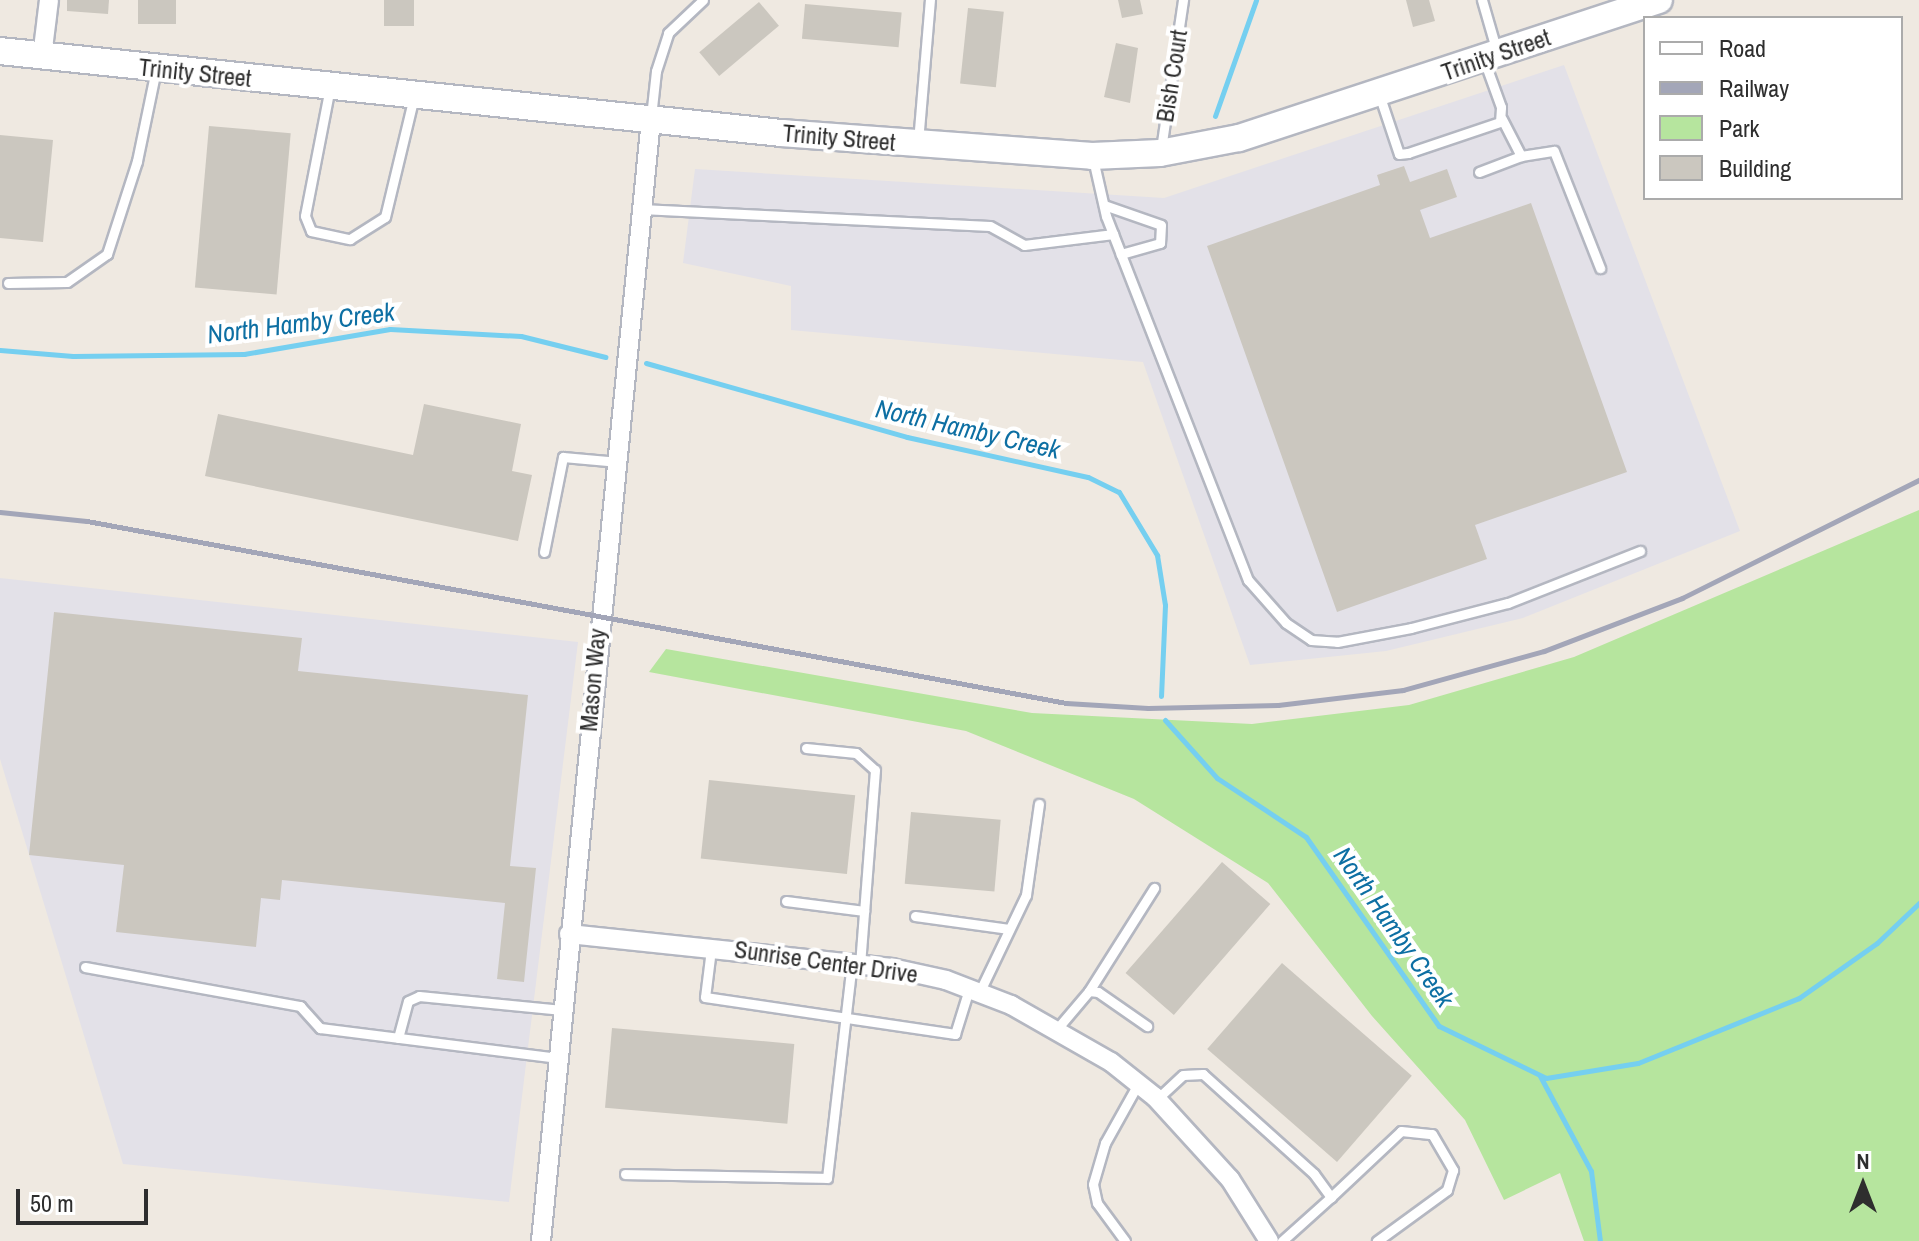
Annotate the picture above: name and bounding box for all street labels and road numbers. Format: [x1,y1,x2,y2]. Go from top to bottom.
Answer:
street label: Trinity Street [1438,23,1554,87]
street label: Bish Court [1151,28,1193,124]
street label: Trinity Street [137,53,253,93]
street label: Trinity Street [781,119,897,157]
street label: Mason Way [574,627,612,733]
street label: Sunrise Center Drive [732,935,920,989]

